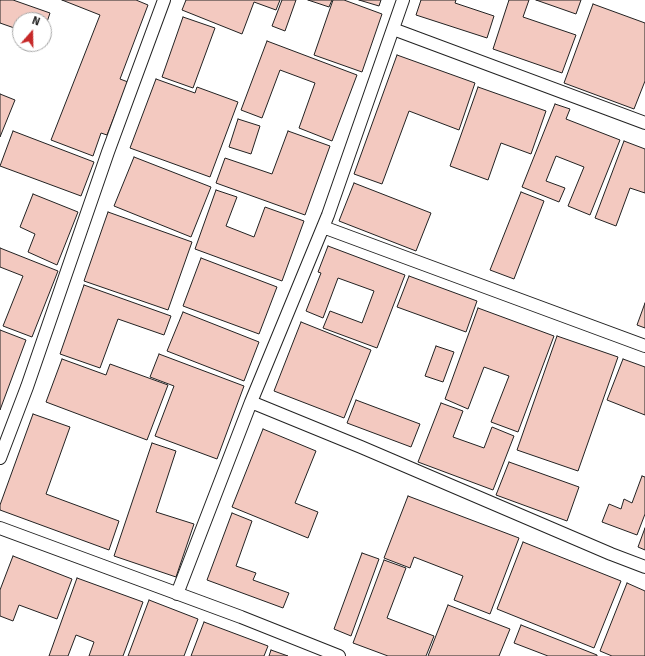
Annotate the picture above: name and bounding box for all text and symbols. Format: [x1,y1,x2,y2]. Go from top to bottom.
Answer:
north arrow [12,12,52,52]
text: N [30,14,42,29]

